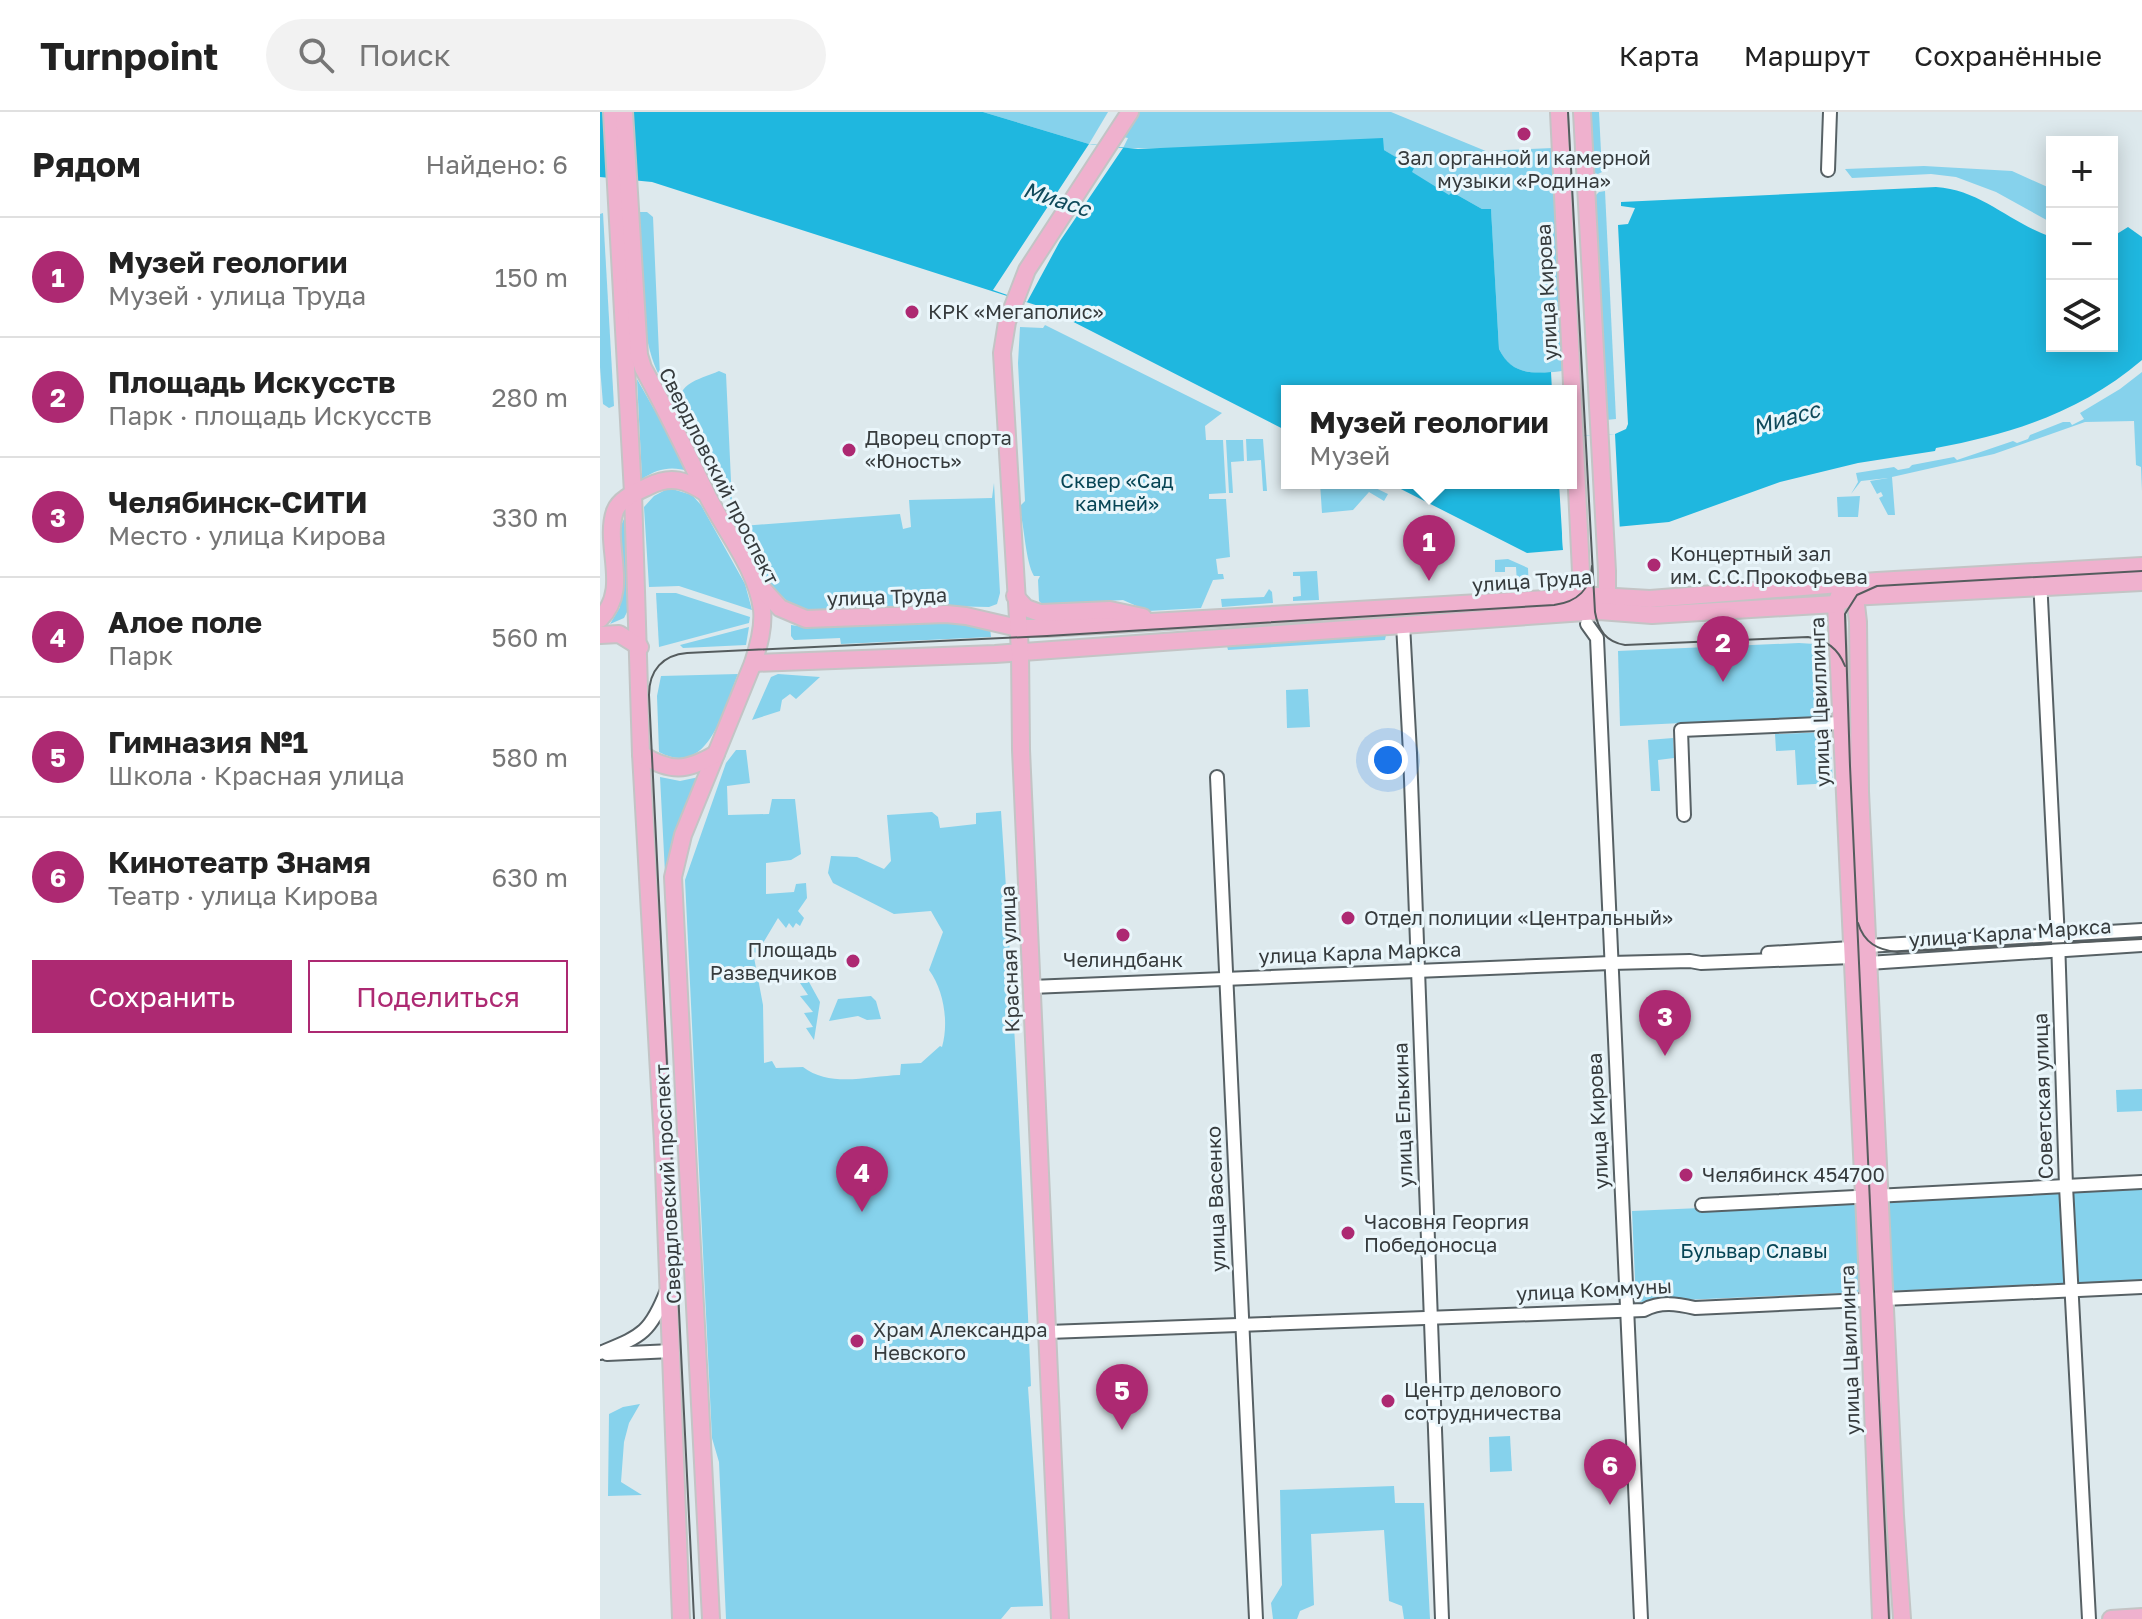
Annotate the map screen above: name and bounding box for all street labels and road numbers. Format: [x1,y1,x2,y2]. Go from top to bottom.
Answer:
street label: улица Кирова [1530,223,1562,361]
street label: Свердловский проспект [655,363,785,588]
street label: улица Труда [1471,564,1593,596]
street label: улица Труда [826,582,948,610]
street label: улица Цвиллинга [1804,617,1834,788]
street label: Красная улица [994,885,1024,1033]
street label: улица Карла Маркса [1908,913,2112,951]
street label: улица Карла Маркса [1258,936,1462,968]
street label: Советская улица [2027,1012,2057,1180]
street label: улица Елькина [1387,1042,1417,1188]
street label: улица Кирова [1581,1052,1613,1190]
street label: Свердловский проспект [649,1063,685,1305]
street label: улица Васенко [1200,1126,1230,1272]
street label: улица Цвиллинга [1834,1265,1864,1436]
street label: улица Коммуны [1515,1273,1672,1305]

